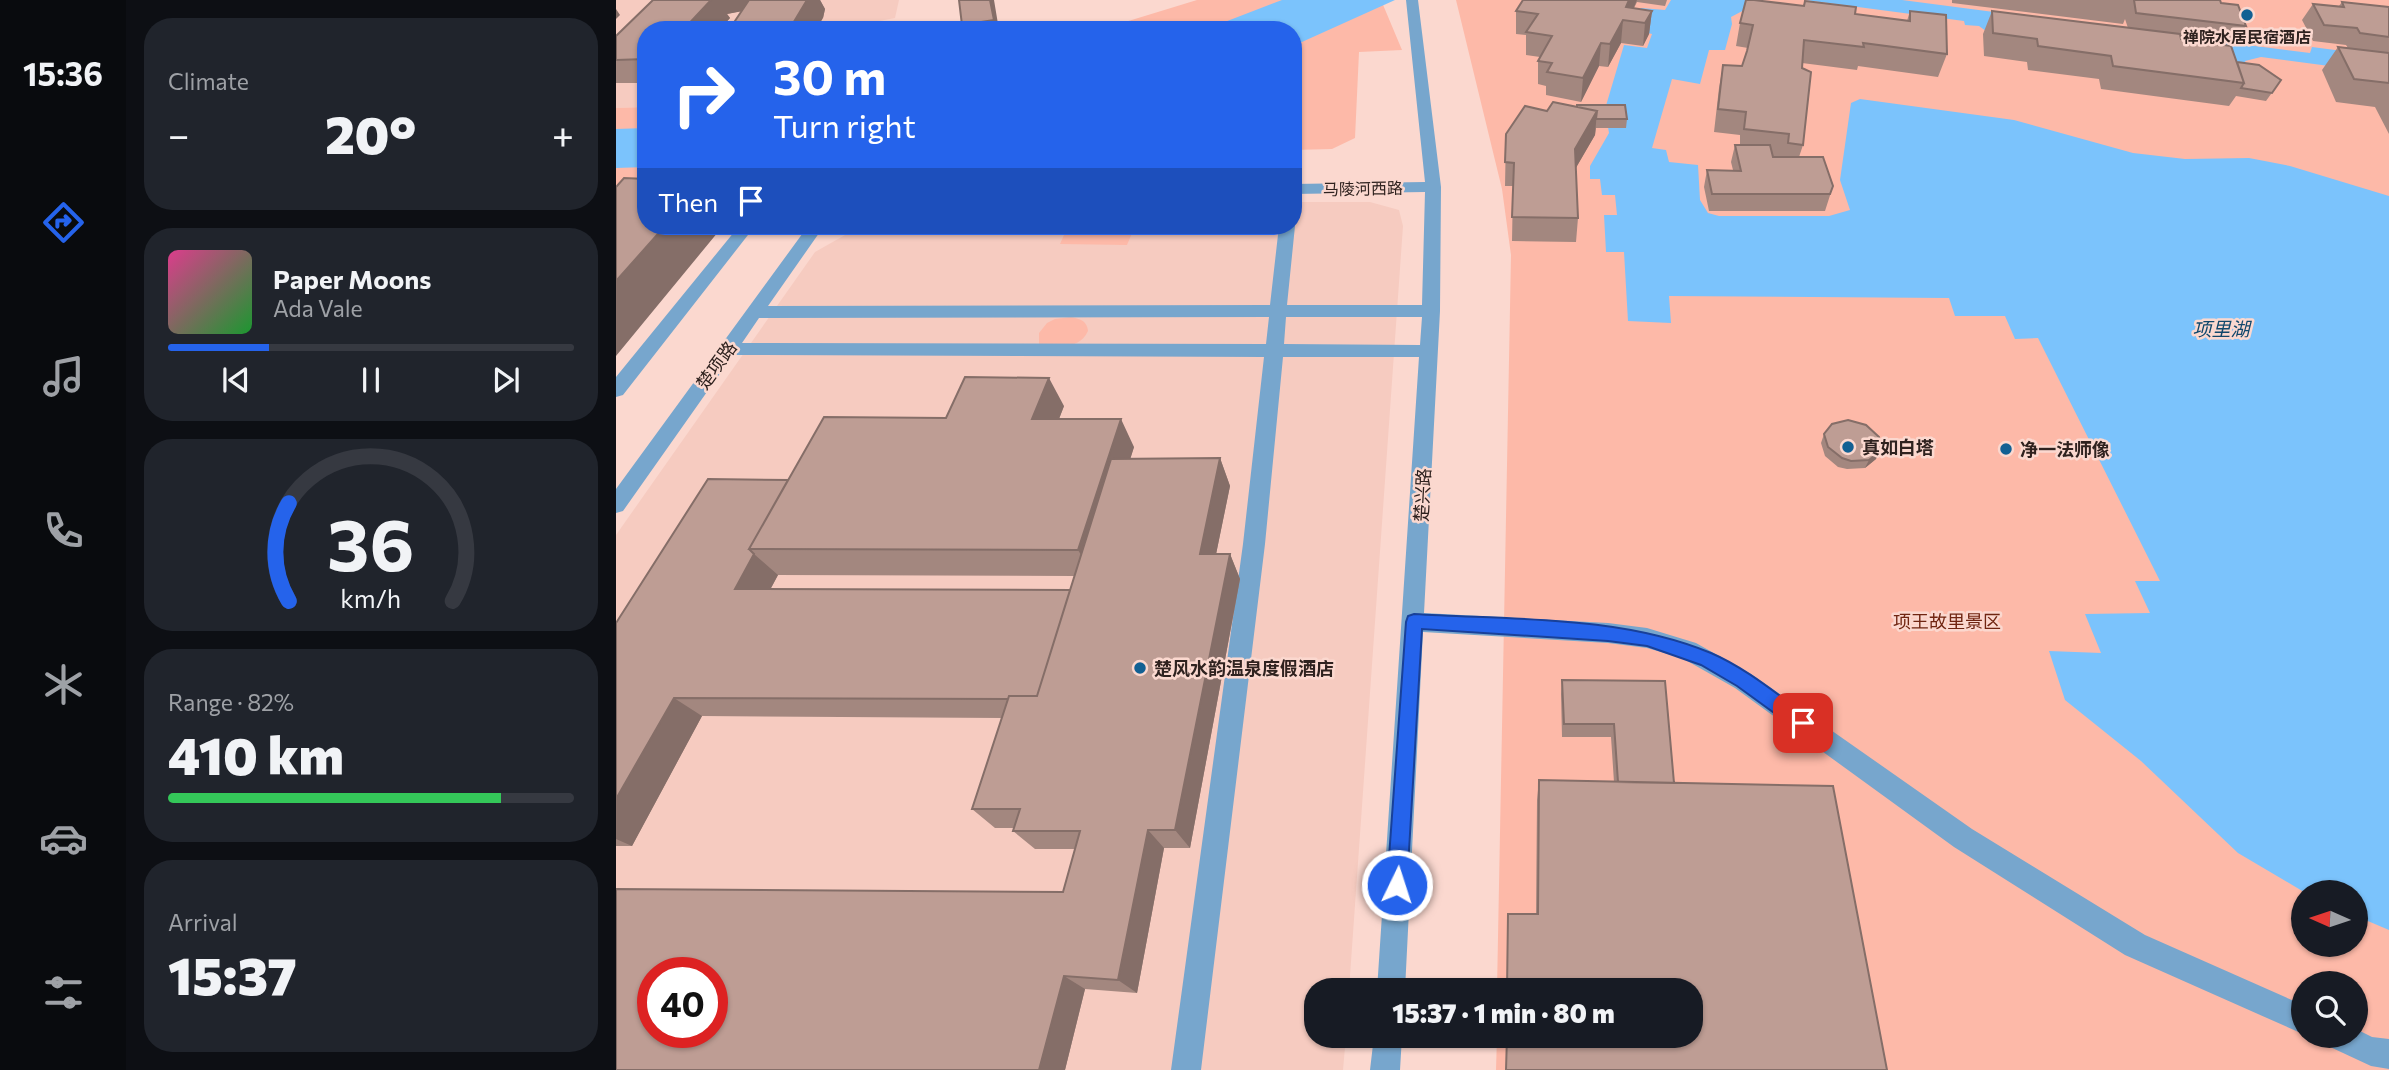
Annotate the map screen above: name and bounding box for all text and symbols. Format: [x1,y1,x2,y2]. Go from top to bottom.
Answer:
marker: 禅院水居民宿酒店 [2239,7,2255,23]
place label: 禅院水居民宿酒店 [2183,27,2311,46]
text: 30 m [773,45,886,105]
icon: right [658,49,749,140]
text: 15:36 [23,53,103,93]
text: Climate [168,67,249,95]
text: 20° [325,101,416,165]
text: Turn right [773,105,916,145]
text: − [168,110,190,157]
text: + [552,110,574,157]
street label: 马陵河西路 [1323,178,1403,198]
icon: arrive [732,182,770,220]
text: Then [658,186,718,217]
icon: directions [39,198,88,247]
text: Paper Moons [273,263,431,294]
text: Ada Vale [273,294,363,322]
water label: 项里湖 [2192,317,2252,340]
street label: 楚项路 [691,337,741,393]
icon: music [39,352,88,401]
icon: previous [217,361,255,399]
icon: pause [352,361,390,399]
icon: next [487,361,525,399]
place label: 真如白塔 [1862,436,1934,458]
place label: 净一法师像 [2020,438,2110,460]
marker: 真如白塔 [1840,439,1856,455]
marker: 净一法师像 [1998,441,2014,457]
street label: 楚兴路 [1410,467,1434,523]
text: 36 [327,497,415,586]
icon: phone [39,506,88,555]
text: km/h [341,583,401,613]
park label: 项王故里景区 [1893,610,2001,632]
place label: 楚风水韵温泉度假酒店 [1154,657,1334,679]
icon: climate [39,660,88,709]
marker: 楚风水韵温泉度假酒店 [1132,660,1148,676]
text: Range · 82% [168,688,294,716]
pin [1773,693,1833,753]
icon: arrive [1784,704,1822,742]
text: 410 km [168,722,344,786]
icon: car [39,814,88,863]
position arrow [1360,848,1434,922]
north arrow [2291,880,2368,957]
map controls [2291,880,2368,1048]
text: Arrival [168,908,238,936]
text: 15:37 [168,942,297,1006]
speed limit sign: 40 [637,957,728,1048]
icon: filters [39,968,88,1017]
button: search [2291,971,2368,1048]
text: 15:37 · 1 min · 80 m [1392,997,1615,1028]

